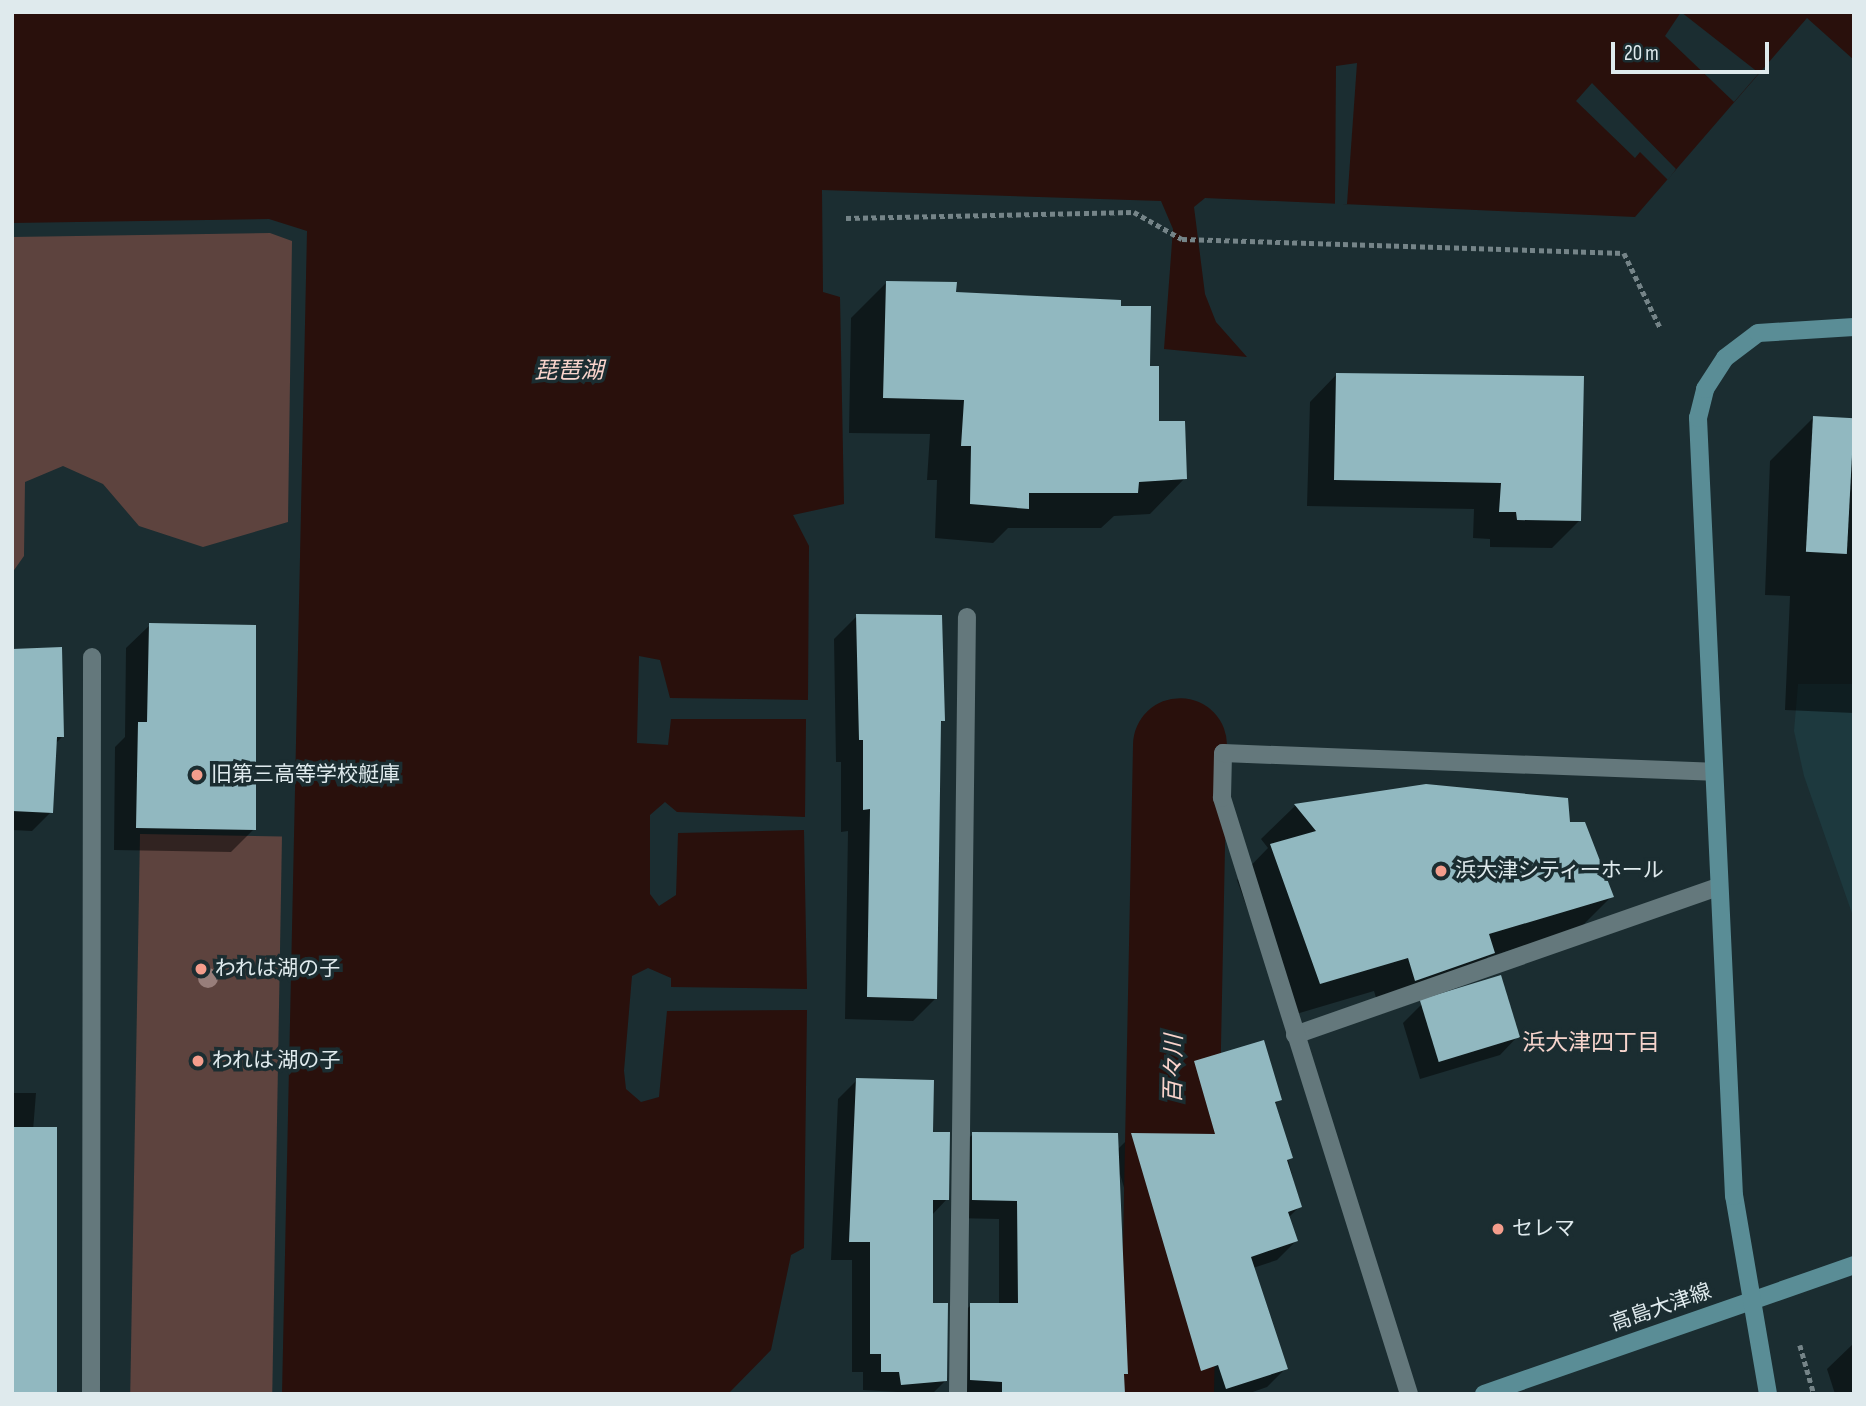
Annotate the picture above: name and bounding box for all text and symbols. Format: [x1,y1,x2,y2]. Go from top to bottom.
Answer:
scale bar [1614,28,1772,72]
text: 20 m [1624,41,1659,66]
water label: 琵琶湖 [535,357,603,385]
place label: 旧第三高等学校艇庫 [211,762,400,788]
marker: 旧第三高等学校艇庫 [189,767,205,783]
place label: 浜大津シティーホール [1455,858,1665,884]
marker: 浜大津シティーホール [1433,863,1449,879]
place label: われは湖の子 [215,956,341,982]
marker: われは湖の子 [193,961,209,977]
district label: 浜大津四丁目 [1522,1029,1660,1057]
water label: 百々川 [1160,1034,1188,1104]
place label: われは 湖の子 [212,1048,341,1074]
marker: われは 湖の子 [190,1053,206,1069]
place label: セレマ [1512,1216,1575,1242]
marker: セレマ [1490,1221,1506,1237]
street label: 高島大津線 [1607,1279,1715,1337]

